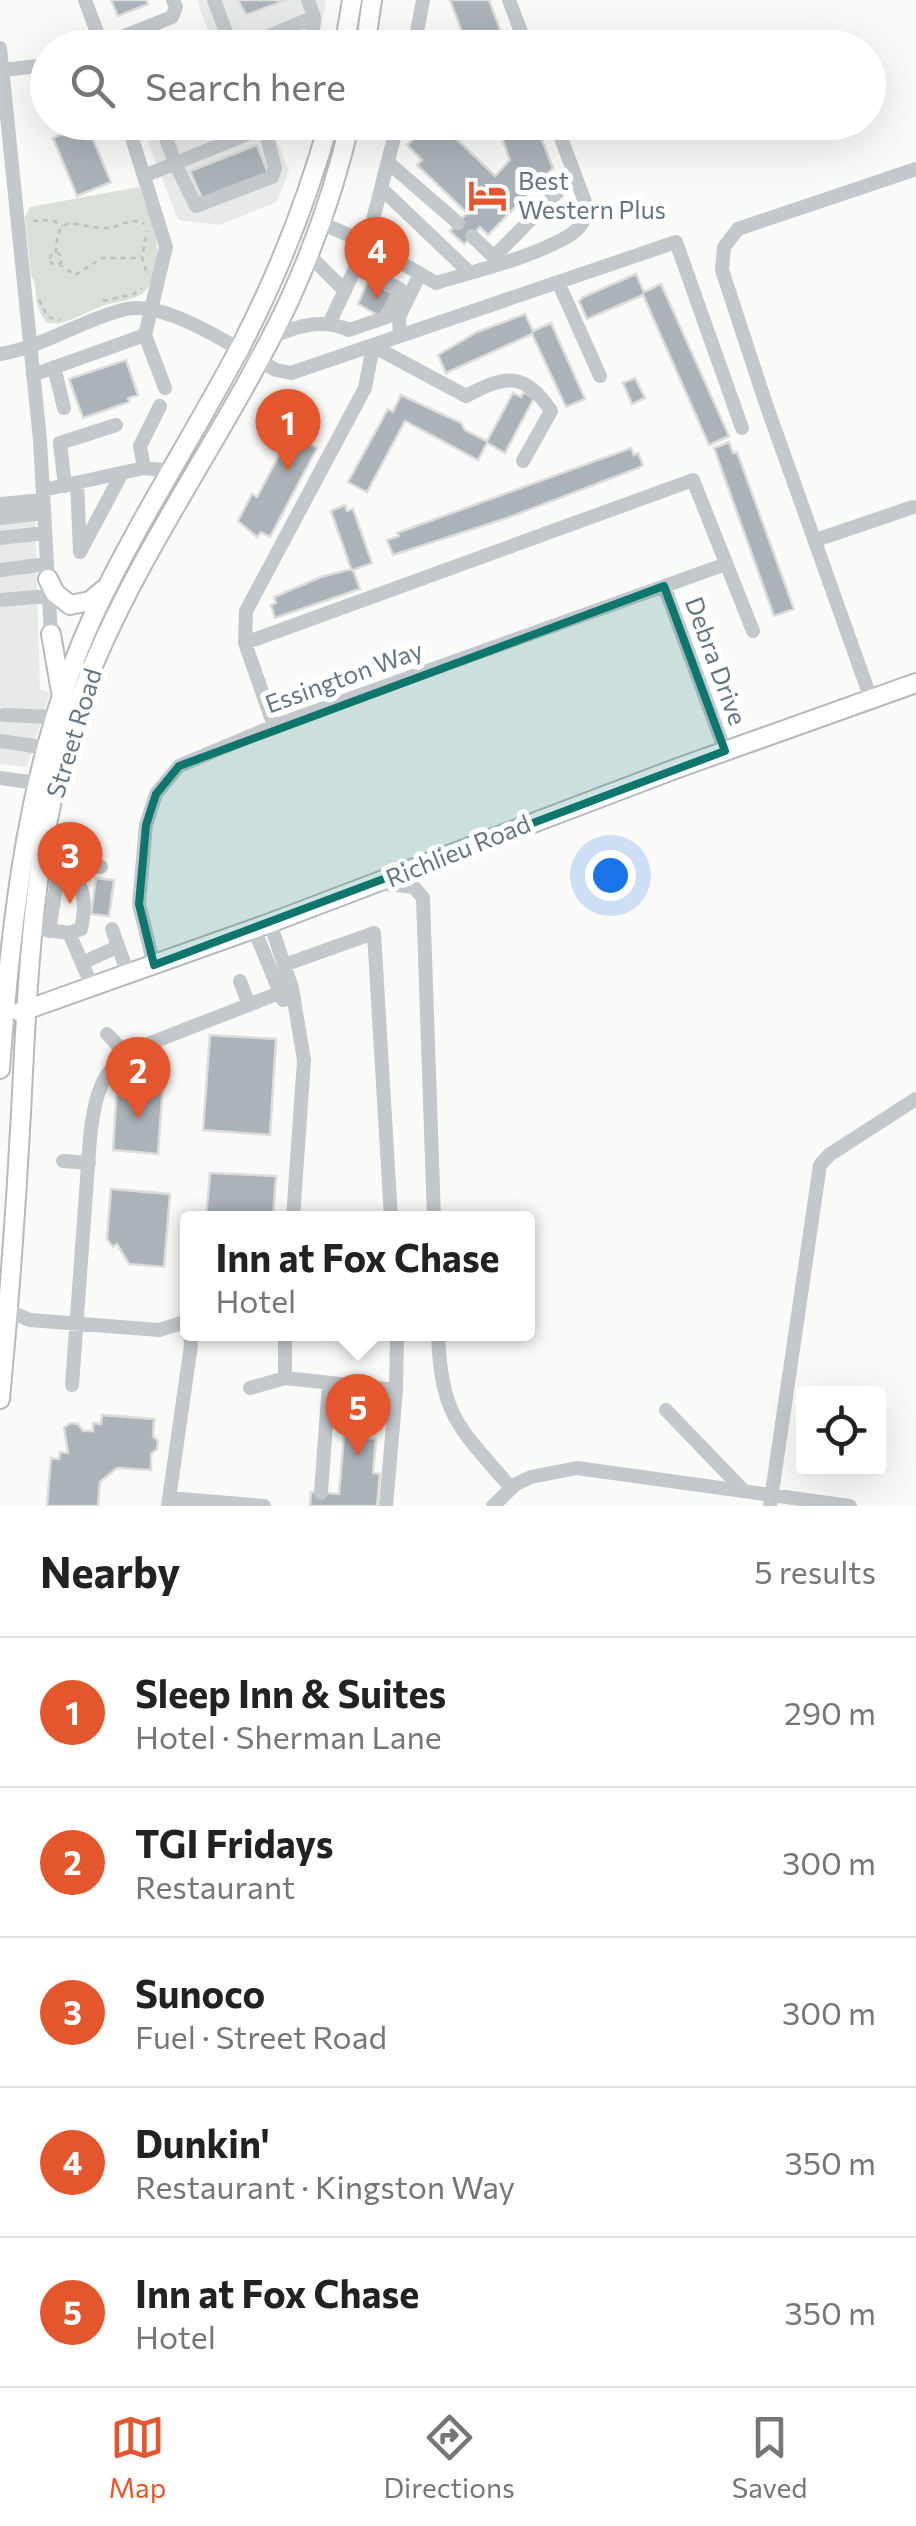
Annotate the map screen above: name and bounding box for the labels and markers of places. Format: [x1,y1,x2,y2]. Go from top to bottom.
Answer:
place label: Best Western Plus [518,165,666,224]
hotel icon: Best Western Plus [467,174,509,216]
pin: 4 [344,216,410,299]
pin: 1 [256,388,320,471]
pin: 3 [38,822,102,904]
pin: 2 [106,1036,170,1119]
pin: 5 [326,1374,390,1456]

